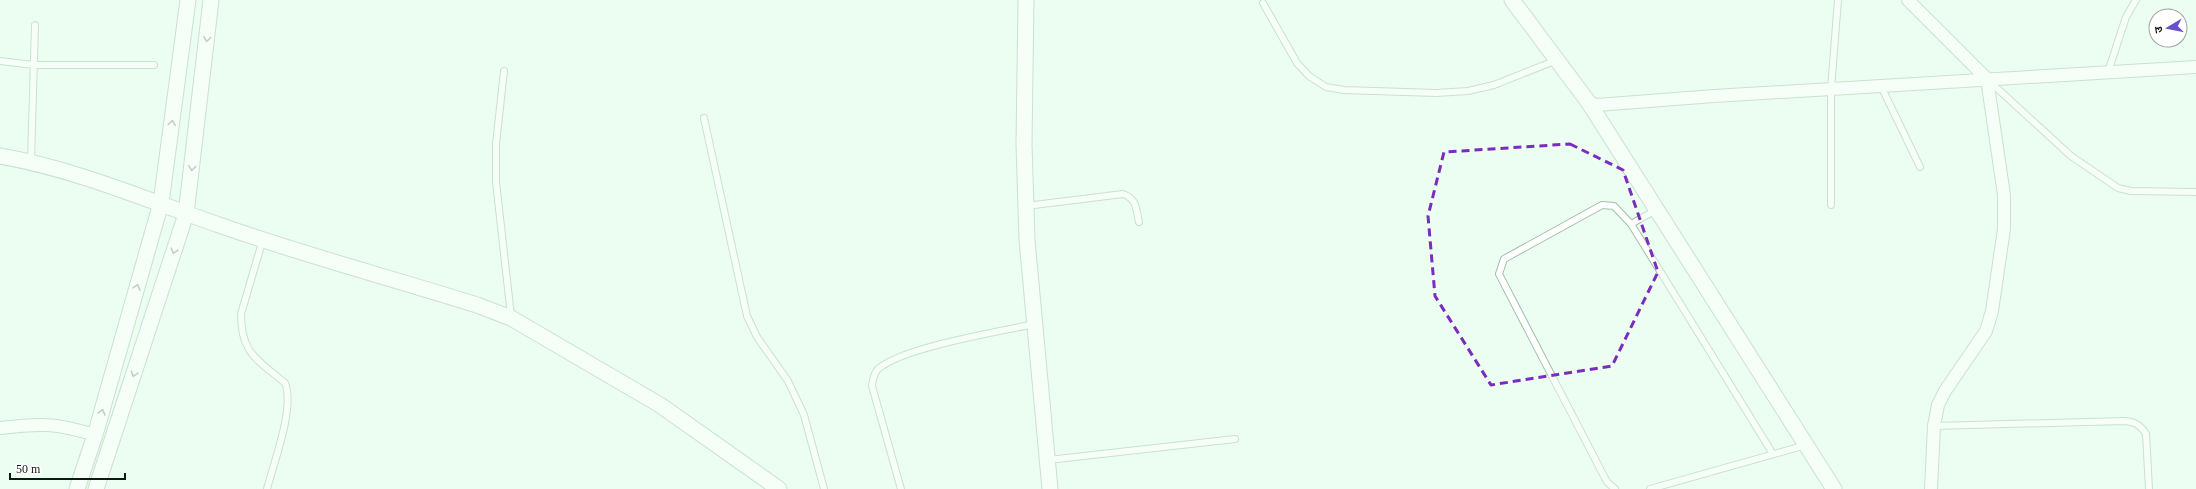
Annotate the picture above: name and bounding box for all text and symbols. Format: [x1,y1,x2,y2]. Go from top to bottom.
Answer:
north arrow [2148,8,2188,48]
text: उ [2152,25,2165,34]
one-way arrow [202,36,211,42]
one-way arrow [167,120,176,126]
one-way arrow [187,165,196,171]
one-way arrow [170,247,179,254]
one-way arrow [133,284,141,290]
one-way arrow [130,371,139,378]
one-way arrow [97,409,106,416]
scale bar [10,455,125,481]
text: 50 m [16,462,41,476]

